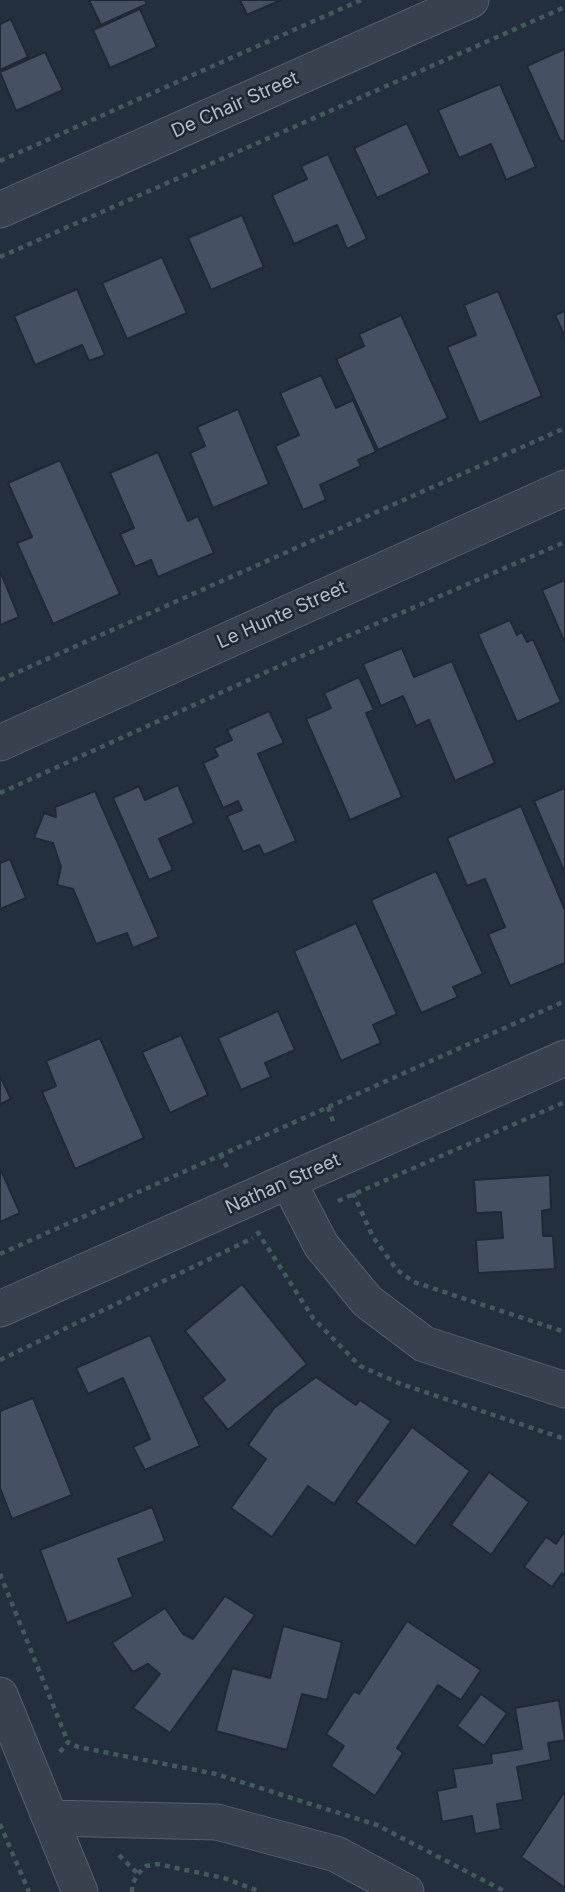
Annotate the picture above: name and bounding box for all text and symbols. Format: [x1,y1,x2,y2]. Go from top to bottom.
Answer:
street label: De Chair Street [168,67,302,143]
street label: Le Hunte Street [214,576,350,654]
street label: Nathan Street [222,1149,344,1219]

